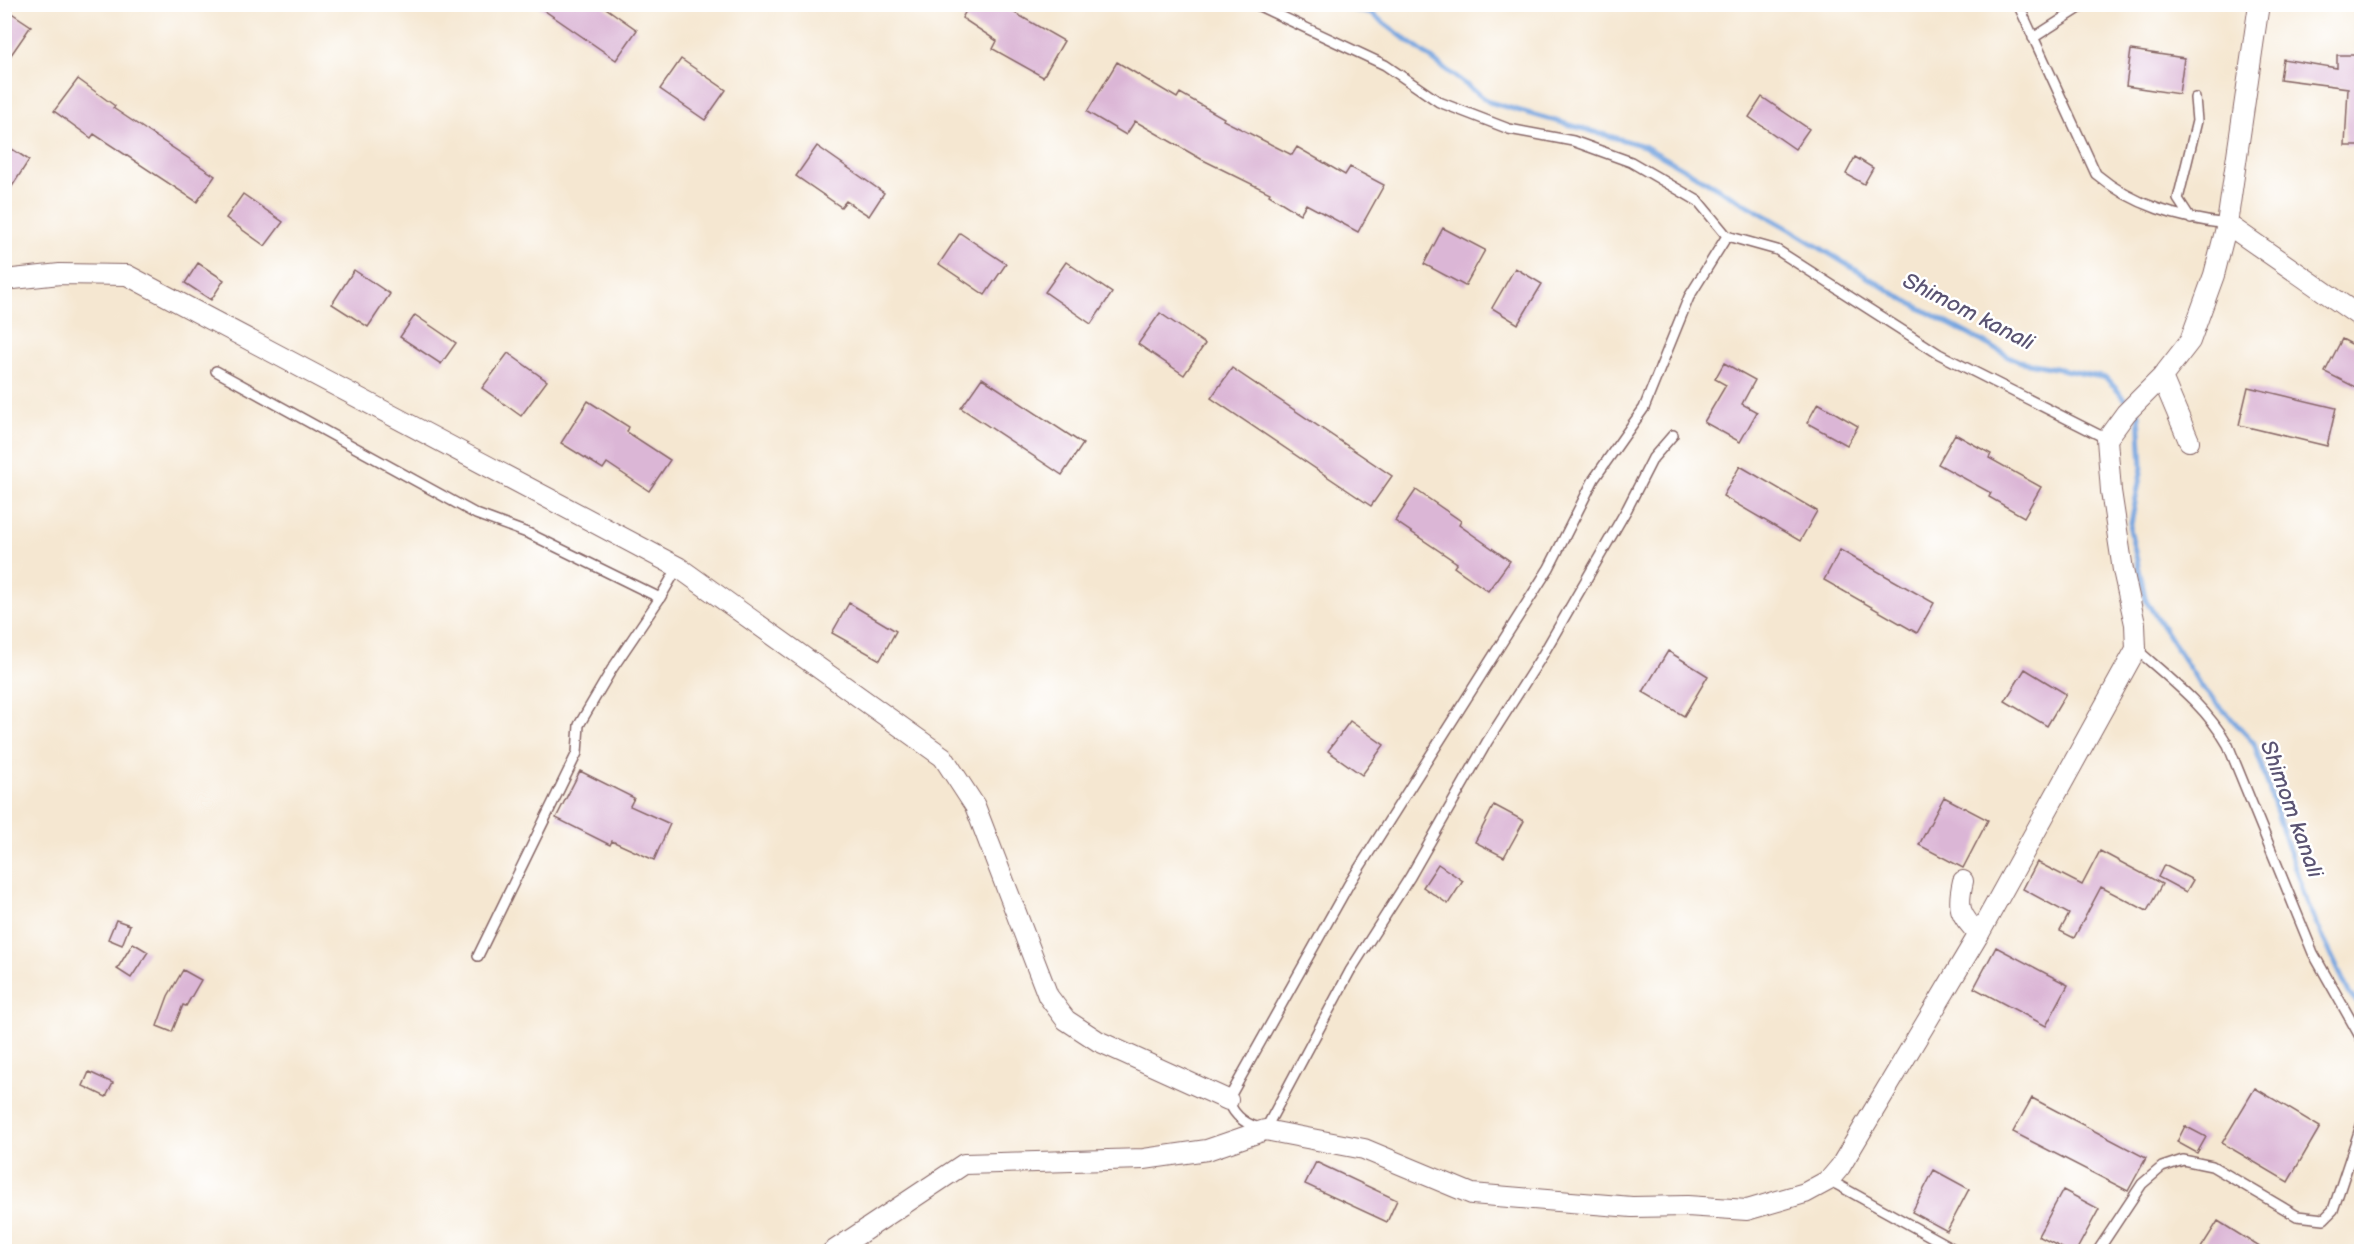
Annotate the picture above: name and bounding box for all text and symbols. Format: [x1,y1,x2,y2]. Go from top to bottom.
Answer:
water label: Shimom kanali [1898,267,2039,357]
water label: Shimom kanali [2254,737,2329,882]

